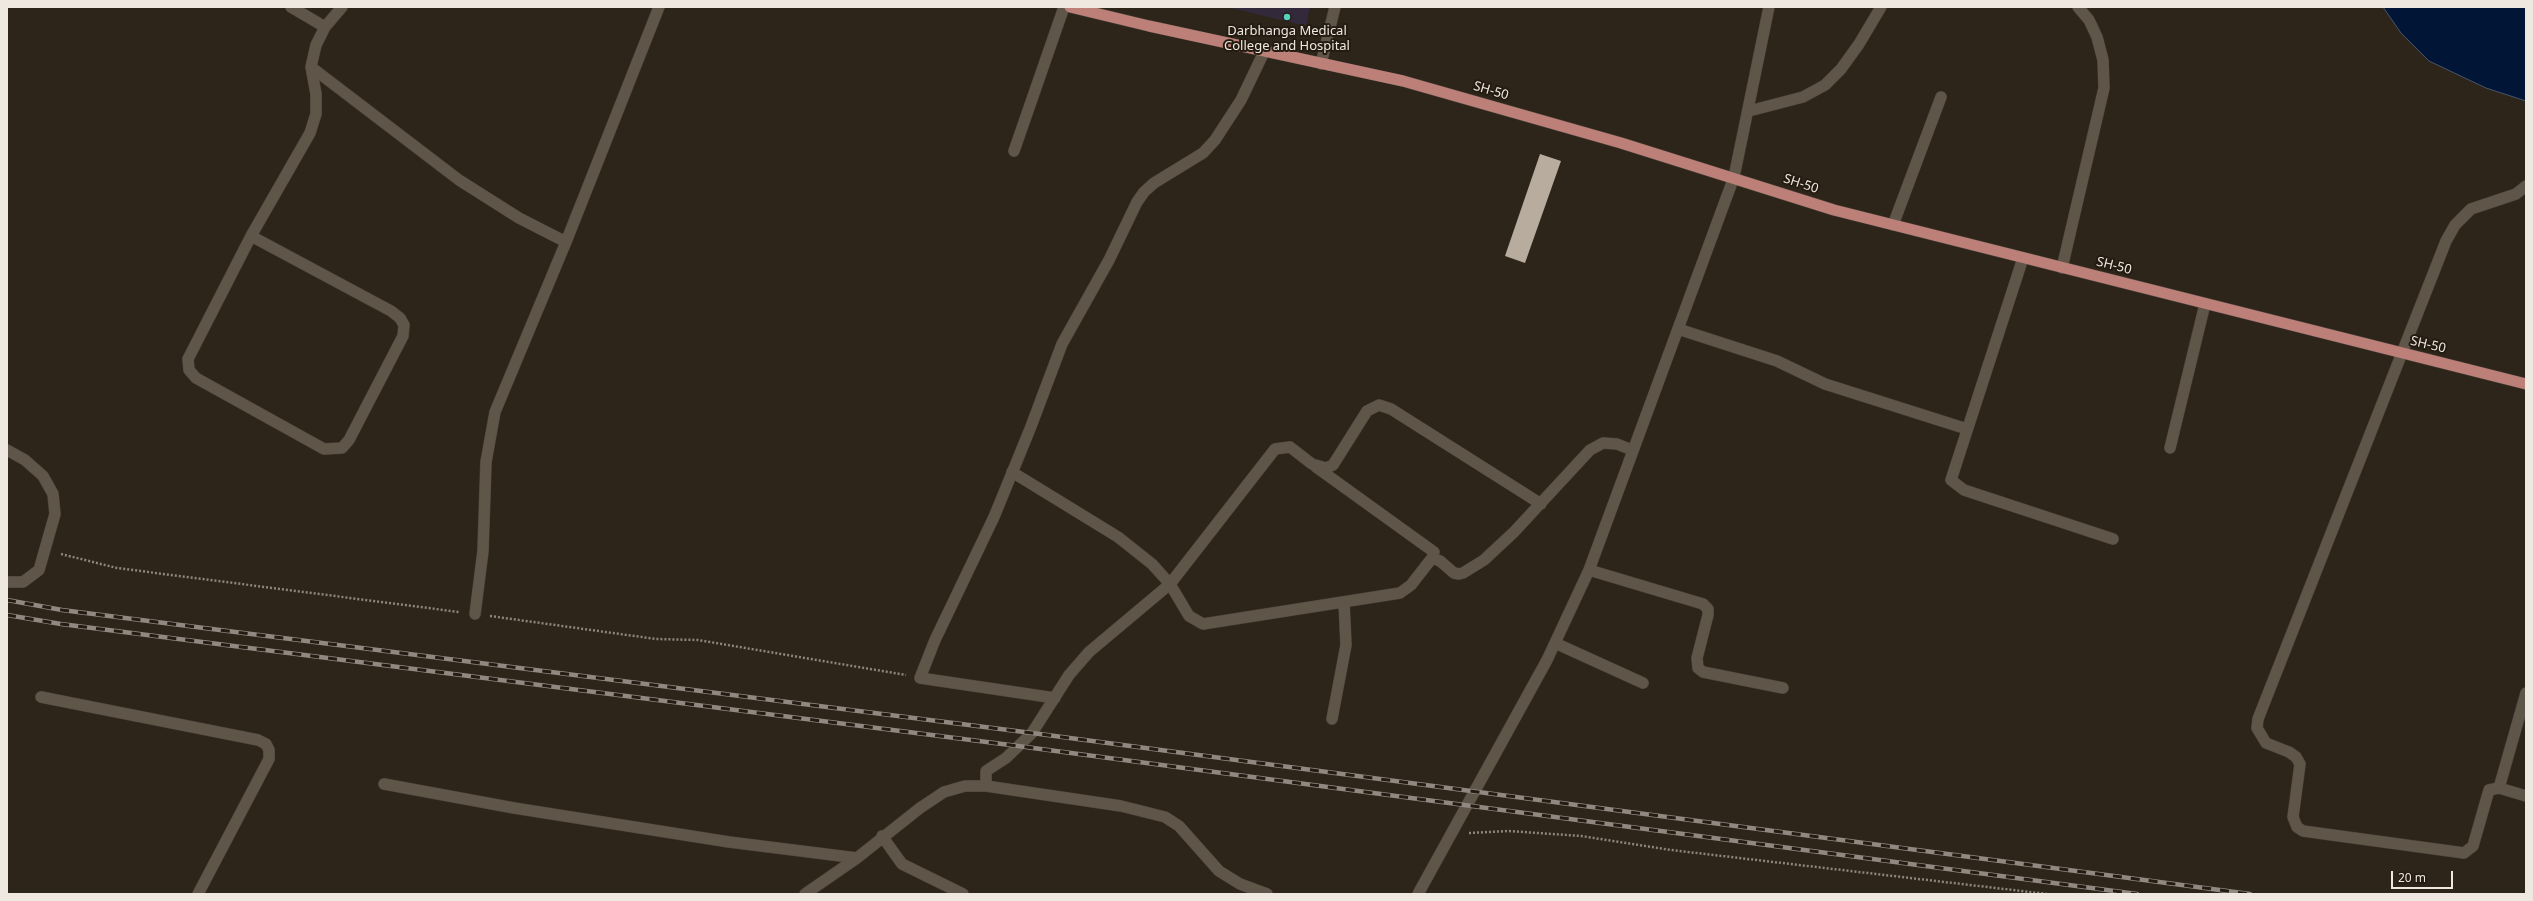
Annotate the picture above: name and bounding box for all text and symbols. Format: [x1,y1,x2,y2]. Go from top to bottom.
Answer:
marker: Darbhanga Medical College and Hospital [1282,12,1292,22]
place label: Darbhanga Medical College and Hospital [1224,23,1350,54]
street label: SH-50 [1472,79,1510,103]
street label: SH-50 [1782,171,1820,197]
street label: SH-50 [2095,254,2133,278]
street label: SH-50 [2409,333,2447,357]
scale bar [2393,863,2455,889]
text: 20 m [2398,869,2426,886]

